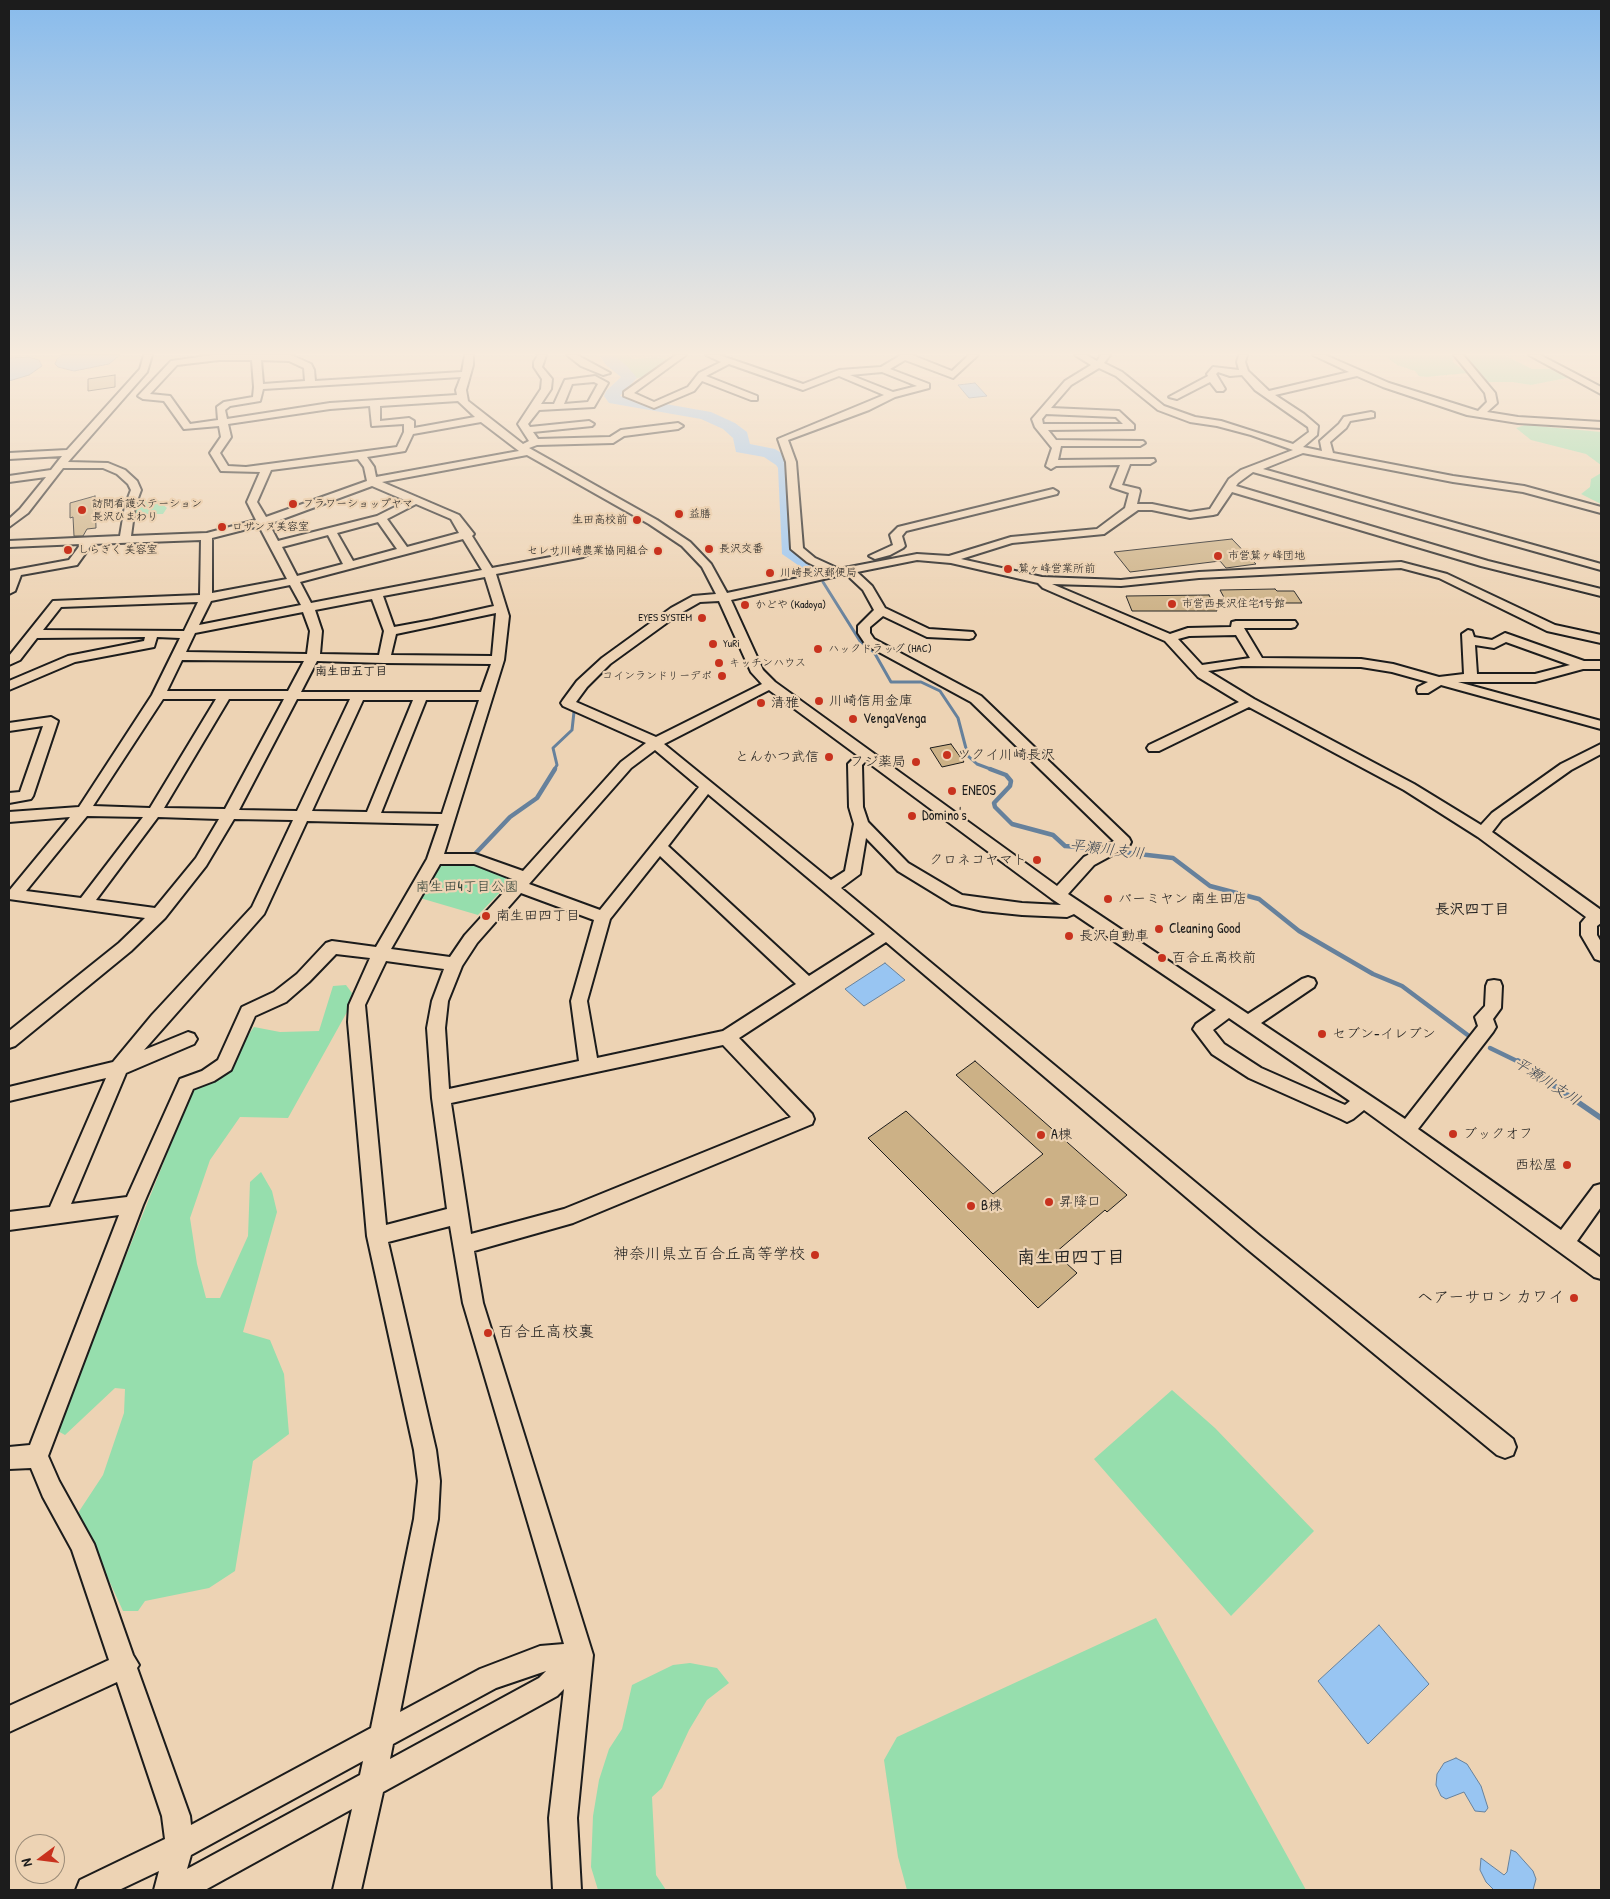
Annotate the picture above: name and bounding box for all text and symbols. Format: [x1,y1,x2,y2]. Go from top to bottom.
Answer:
place label: 訪問看護ステーション 長沢ひまわり [92,497,202,523]
place label: フラワーショップヤマ [303,497,413,511]
marker: フラワーショップヤマ [287,498,299,510]
marker: 訪問看護ステーション 長沢ひまわり [76,504,88,516]
place label: 益膳 [689,507,711,521]
marker: 益膳 [673,508,685,520]
place label: 生田高校前 [572,513,627,527]
marker: 生田高校前 [631,514,643,526]
place label: ロザンヌ美容室 [232,520,309,534]
marker: ロザンヌ美容室 [216,521,228,533]
place label: 長沢交番 [719,542,763,556]
place label: しらぎく 美容室 [78,543,158,557]
marker: 長沢交番 [703,543,715,555]
marker: しらぎく 美容室 [62,544,74,556]
place label: セレサ川崎農業協同組合 [527,544,648,558]
marker: セレサ川崎農業協同組合 [652,545,664,557]
place label: 市営鷲ヶ峰団地 [1228,549,1305,563]
marker: 市営鷲ヶ峰団地 [1212,550,1224,562]
place label: 鷲ヶ峰営業所前 [1018,562,1095,576]
marker: 鷲ヶ峰営業所前 [1002,563,1014,575]
place label: 川崎長沢郵便局 [780,566,857,580]
marker: 川崎長沢郵便局 [764,567,776,579]
place label: 市営西長沢住宅1号館 [1182,597,1285,611]
place label: かどや (Kadoya) [755,598,826,612]
marker: 市営西長沢住宅1号館 [1166,598,1178,610]
marker: かどや (Kadoya) [739,599,751,611]
place label: EYES SYSTEM [638,611,692,625]
marker: EYES SYSTEM [696,612,708,624]
place label: YuRi [723,637,740,651]
marker: YuRi [707,638,719,650]
place label: ハックドラッグ (HAC) [828,642,932,656]
marker: ハックドラッグ (HAC) [812,643,824,655]
place label: キッチンハウス [729,656,806,670]
marker: キッチンハウス [713,657,725,669]
district label: 南生田五丁目 [315,665,387,679]
place label: コインランドリーデポ [602,669,712,683]
marker: コインランドリーデポ [716,670,728,682]
place label: 川崎信用金庫 [829,693,913,709]
place label: 清雅 [771,695,799,711]
marker: 川崎信用金庫 [813,695,825,707]
marker: 清雅 [755,697,767,709]
place label: VengaVenga [863,711,926,727]
marker: VengaVenga [847,713,859,725]
place label: ツクイ川崎長沢 [957,747,1055,763]
place label: とんかつ武信 [735,749,819,765]
marker: ツクイ川崎長沢 [941,749,953,761]
marker: とんかつ武信 [823,751,835,763]
place label: フジ薬局 [850,754,906,770]
marker: フジ薬局 [910,756,922,768]
place label: ENEOS [962,783,996,799]
marker: ENEOS [946,785,958,797]
place label: Domino's [922,808,967,824]
marker: Domino's [906,810,918,822]
water label: 平瀬川支川 [1069,836,1145,864]
place label: クロネコヤマト [929,852,1027,868]
marker: クロネコヤマト [1031,854,1043,866]
park label: 南生田4丁目公園 [415,879,519,895]
place label: バーミヤン 南生田店 [1118,891,1247,907]
marker: バーミヤン 南生田店 [1102,893,1114,905]
district label: 長沢四丁目 [1435,901,1509,919]
place label: 南生田四丁目 [496,908,580,924]
marker: 南生田四丁目 [480,910,492,922]
place label: Cleaning Good [1169,921,1240,937]
marker: Cleaning Good [1153,923,1165,935]
place label: 長沢自動車 [1079,928,1149,944]
marker: 長沢自動車 [1063,930,1075,942]
place label: 百合丘高校前 [1172,950,1256,966]
marker: 百合丘高校前 [1156,952,1168,964]
place label: セブン-イレブン [1332,1026,1436,1042]
marker: セブン-イレブン [1316,1028,1328,1040]
water label: 平瀬川支川 [1511,1054,1583,1110]
place label: ブックオフ [1463,1126,1533,1142]
place label: A棟 [1051,1127,1072,1143]
marker: ブックオフ [1447,1128,1459,1140]
marker: A棟 [1035,1129,1047,1141]
place label: 西松屋 [1515,1157,1557,1173]
marker: 西松屋 [1561,1159,1573,1171]
place label: 昇降口 [1059,1194,1101,1210]
marker: 昇降口 [1043,1196,1055,1208]
place label: B棟 [981,1198,1002,1214]
marker: B棟 [965,1200,977,1212]
place label: 神奈川県立百合丘高等学校 [613,1245,805,1265]
district label: 南生田四丁目 [1017,1247,1125,1269]
marker: 神奈川県立百合丘高等学校 [809,1249,821,1261]
place label: ヘアーサロン カワイ [1417,1288,1564,1308]
marker: ヘアーサロン カワイ [1568,1292,1580,1304]
place label: 百合丘高校裏 [498,1323,594,1343]
marker: 百合丘高校裏 [482,1327,494,1339]
north arrow [15,1834,65,1884]
text: N [16,1857,36,1869]

